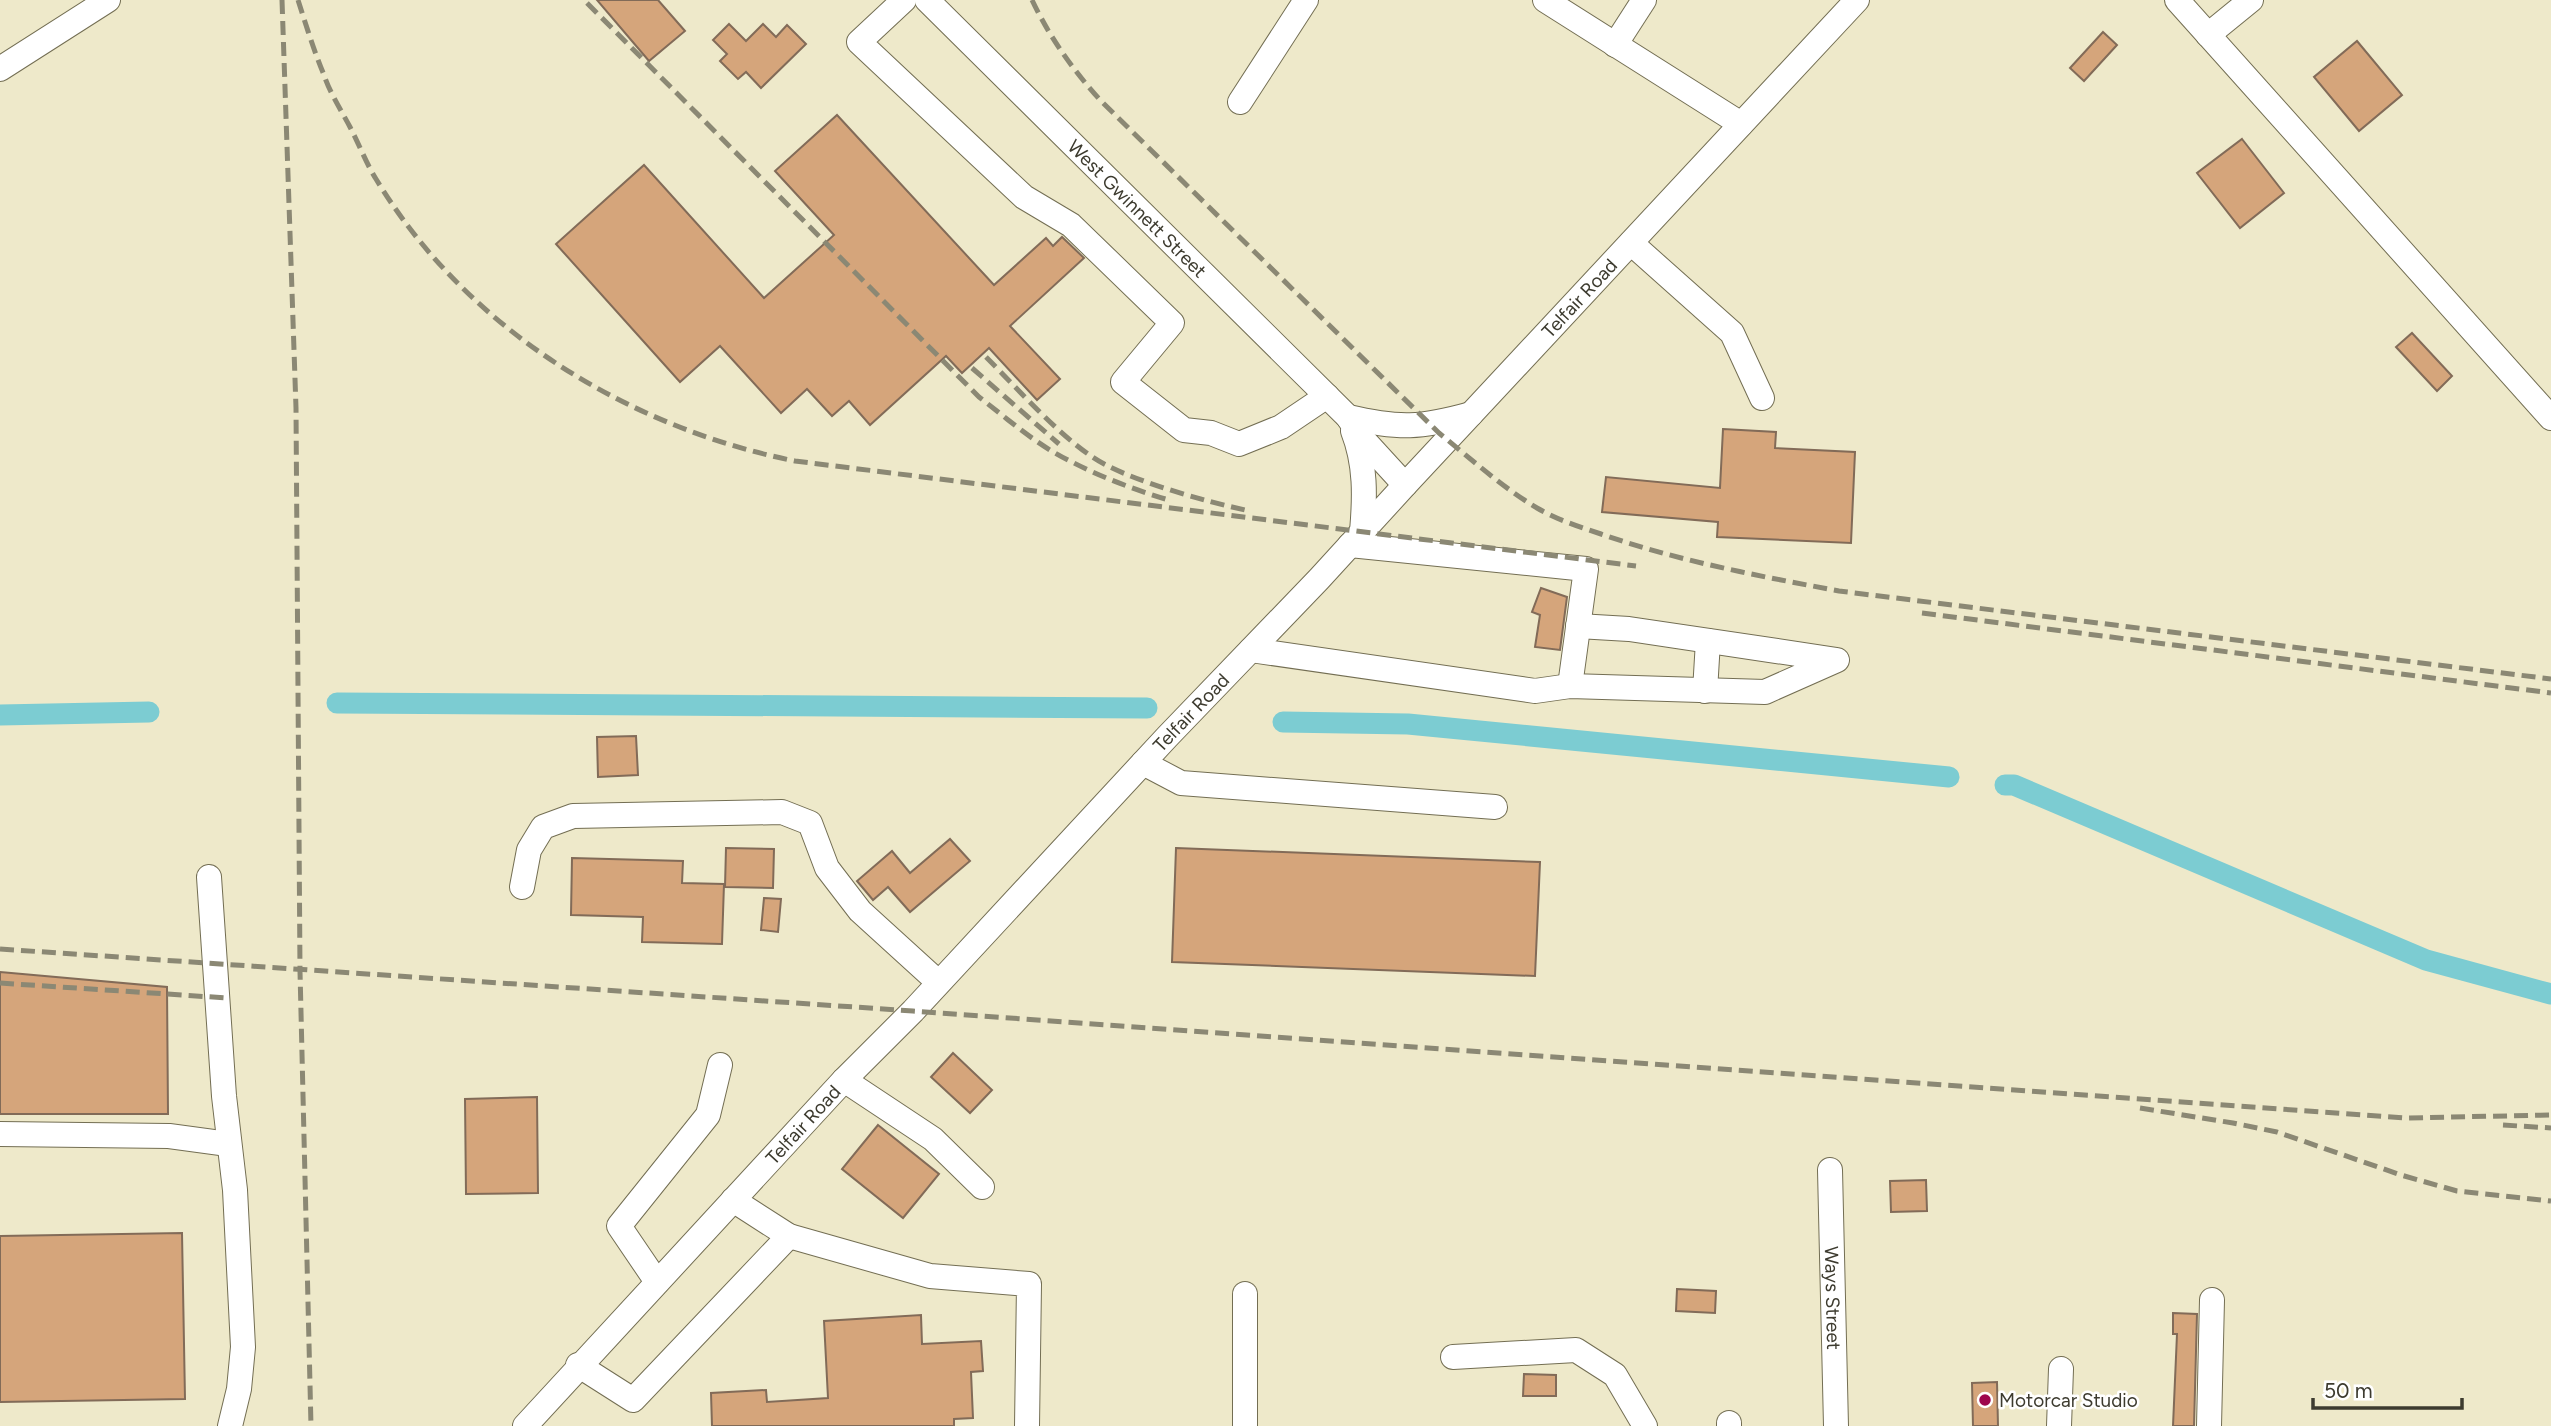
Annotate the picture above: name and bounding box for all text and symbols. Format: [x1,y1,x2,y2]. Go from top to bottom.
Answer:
street label: West Gwinnett Street [1063,135,1212,282]
street label: Telfair Road [1537,254,1622,342]
street label: Telfair Road [1148,668,1234,756]
street label: Telfair Road [761,1080,845,1169]
street label: Ways Street [1820,1246,1846,1350]
scale bar [2313,1366,2462,1410]
text: 50 m [2324,1378,2373,1403]
place label: Motorcar Studio [1999,1389,2138,1412]
marker: Motorcar Studio [1977,1392,1993,1408]

